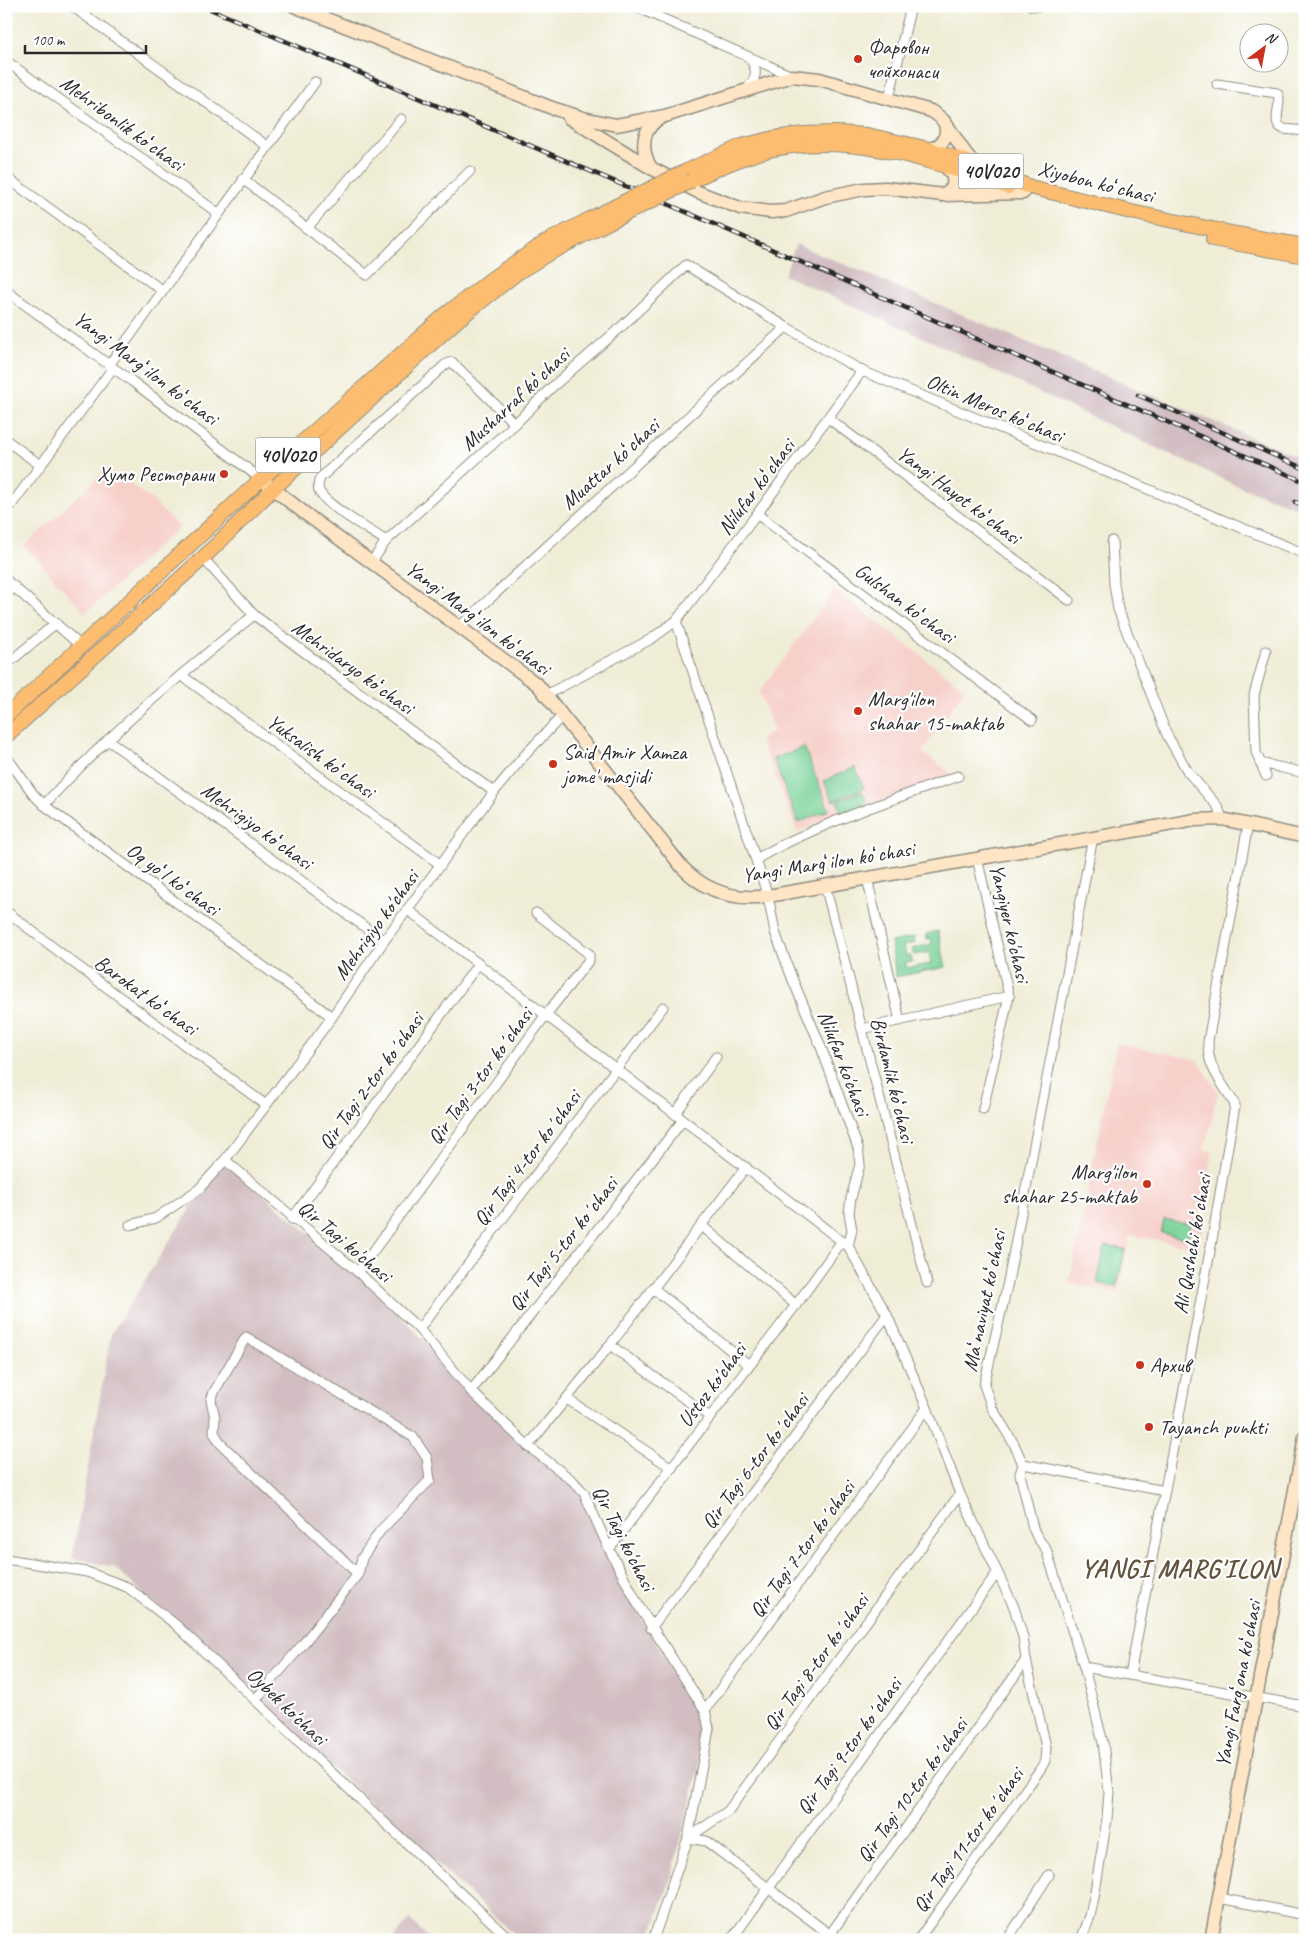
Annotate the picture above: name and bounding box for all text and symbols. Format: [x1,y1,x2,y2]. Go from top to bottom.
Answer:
scale bar [25,22,146,54]
north arrow [1238,22,1288,72]
text: N [1262,28,1281,48]
text: 100 m [32,31,66,50]
place label: Фаровон чойхонаси [868,34,940,84]
marker: Фаровон чойхонаси [852,53,864,65]
street label: Mehribonlik koʻchasi [55,69,191,178]
road number: 40V020 [958,154,1024,188]
street label: Xiyobon koʻchasi [1036,155,1159,210]
street label: Yangi Margʻilon koʻchasi [69,305,226,433]
street label: Musharraf koʻchasi [455,340,577,456]
street label: Oltin Meros koʻchasi [923,368,1070,450]
street label: Muattar koʻchasi [555,411,667,515]
street label: Nilufar koʻchasi [712,432,802,540]
road number: 40V020 [256,438,320,472]
street label: Yangi Hayot koʻchasi [892,440,1028,552]
place label: Хумо Ресторани [97,461,217,487]
marker: Хумо Ресторани [218,468,230,480]
street label: Yangi Margʻilon koʻchasi [401,555,558,683]
street label: Gulshan koʻchasi [850,557,963,651]
street label: Mehridaryo koʻchasi [287,614,421,722]
place label: Marg'ilon shahar 15-maktab [868,686,1005,736]
marker: Marg'ilon shahar 15-maktab [852,705,864,717]
street label: Yuksalish koʻchasi [262,708,382,806]
place label: Said Amir Xamza jome' masjidi [561,739,688,789]
marker: Said Amir Xamza jome' masjidi [547,758,559,770]
street label: Mehrigiyo koʻchasi [196,777,320,877]
street label: Yangi Margʻilon koʻchasi [740,835,919,888]
street label: Oq yoʻl koʻchasi [121,837,227,923]
street label: Yangiyer ko'chasi [984,861,1037,988]
street label: Mehrigiyo ko'chasi [328,863,426,985]
street label: Barokat koʻchasi [90,949,205,1043]
street label: Qir Tagi 3-tor koʼchasi [422,1000,540,1149]
street label: Qir Tagi 2-tor koʼchasi [313,1005,431,1154]
street label: Nilufar ko'chasi [812,1007,877,1122]
street label: Birdamlik koʻchasi [865,1015,922,1148]
street label: Qir Tagi 4-tor koʼchasi [468,1083,588,1231]
place label: Marg'ilon shahar 25-maktab [1002,1159,1139,1209]
street label: Qir Tagi 5-tor koʼchasi [503,1169,625,1316]
street label: Ali Qushchi koʻchasi [1167,1169,1218,1316]
marker: Marg'ilon shahar 25-maktab [1141,1178,1153,1190]
street label: Qir Tagi ko'chasi [293,1194,400,1290]
street label: Maʻnaviyat koʻchasi [956,1225,1012,1374]
street label: Ustoz ko'chasi [672,1335,754,1432]
place label: Архив [1150,1352,1194,1378]
marker: Архив [1134,1359,1146,1371]
street label: Qir Tagi 6-tor koʼchasi [696,1386,816,1534]
place label: Tayanch punkti [1159,1414,1270,1440]
marker: Tayanch punkti [1143,1421,1155,1433]
street label: Qir Tagi 7-tor koʼchasi [744,1473,862,1622]
street label: Qir Tagi ko'chasi [586,1481,663,1598]
district label: YANGI MARG'ILON [1081,1552,1283,1585]
street label: Qir Tagi 8-tor koʼchasi [758,1586,876,1735]
street label: Yangi Fargʻona koʻchasi [1209,1596,1267,1769]
street label: Oybek ko'chasi [241,1661,335,1753]
street label: Qir Tagi 9-tor koʼchasi [791,1670,909,1819]
street label: Qir Tagi 10-tor koʼchasi [851,1710,975,1867]
street label: Qir Tagi 11-tor koʼchasi [907,1760,1031,1917]

